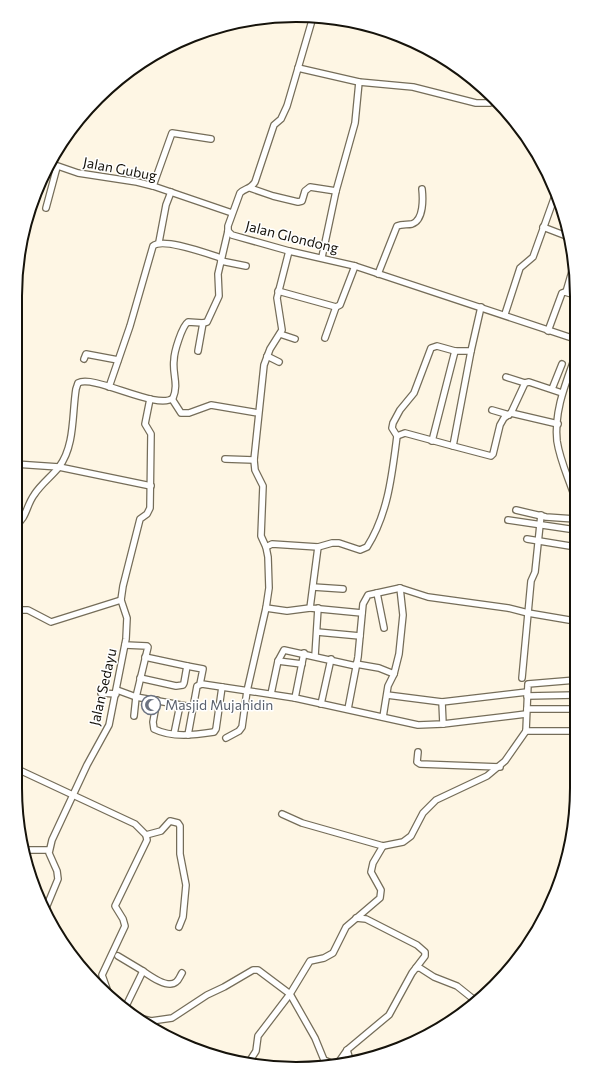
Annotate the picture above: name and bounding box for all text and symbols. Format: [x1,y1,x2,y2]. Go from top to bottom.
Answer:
street label: Jalan Gubug [82,153,159,184]
street label: Jalan Glondong [244,217,341,256]
street label: Jalan Sedayu [85,647,120,727]
mosque icon: Masjid Mujahidin [140,694,162,716]
place label: Masjid Mujahidin [165,696,273,713]

